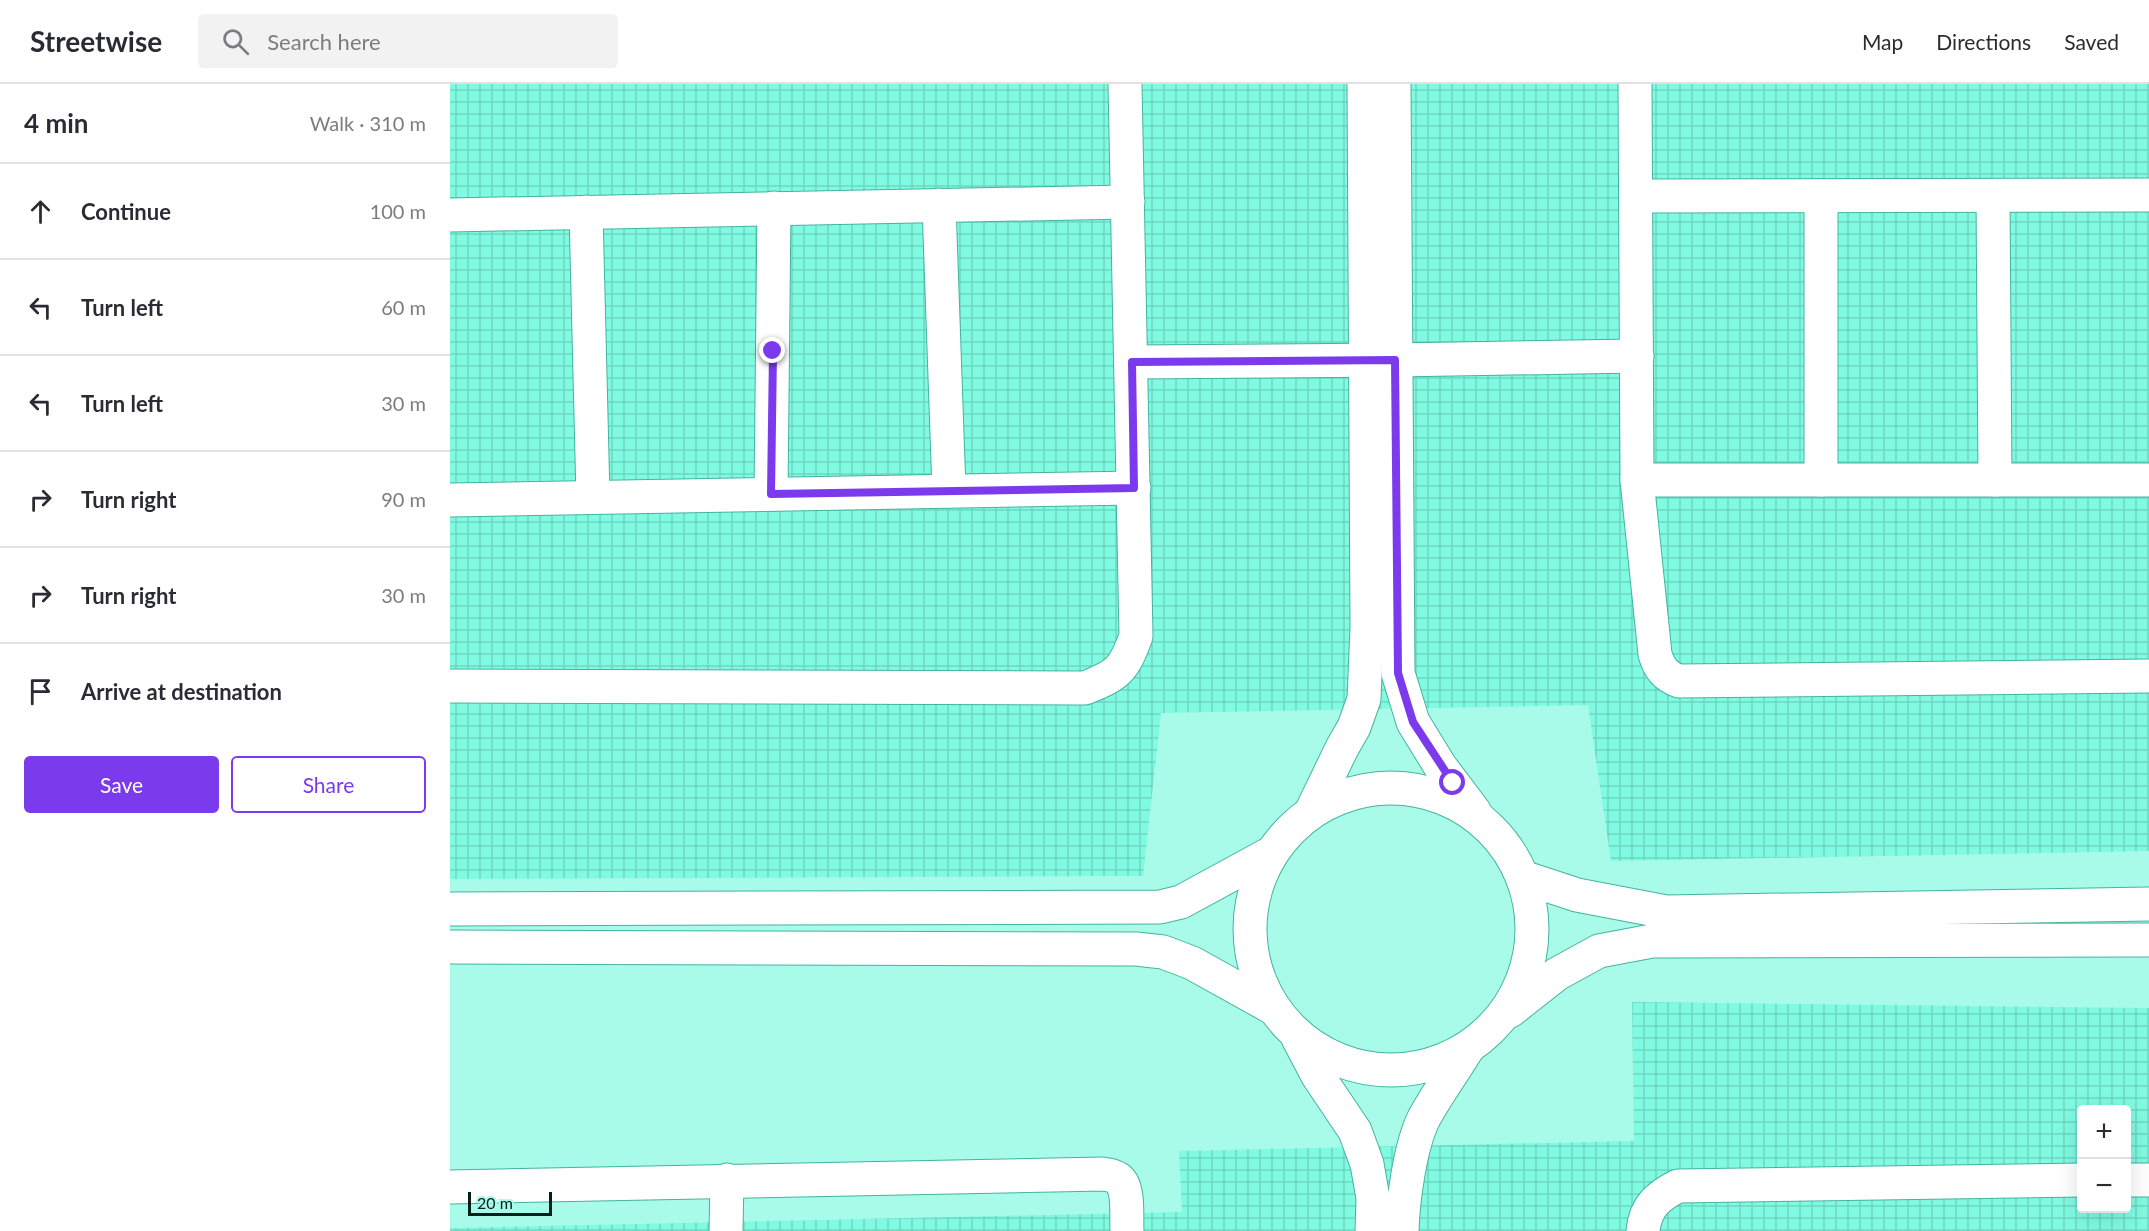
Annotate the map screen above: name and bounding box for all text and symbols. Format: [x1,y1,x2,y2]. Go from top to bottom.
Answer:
search box [198,14,618,68]
text: Streetwise [30,24,162,58]
icon: search [219,25,252,58]
text: Search here [267,28,381,55]
text: Map [1862,29,1903,54]
text: Directions [1936,29,2031,54]
text: Saved [2064,29,2119,54]
text: 4 min [24,107,88,139]
text: Walk · 310 m [310,111,426,135]
icon: ahead [24,195,57,228]
text: Continue [81,198,171,225]
text: 100 m [370,199,426,223]
icon: left [24,291,57,324]
text: Turn left [81,294,163,321]
text: 60 m [381,295,426,319]
route end [759,337,785,363]
icon: left [24,387,57,420]
text: Turn left [81,390,163,417]
text: 30 m [381,391,426,415]
icon: right [24,483,57,516]
text: Turn right [81,486,176,513]
text: 90 m [381,487,426,511]
icon: right [24,579,57,612]
text: Turn right [81,582,176,609]
text: 30 m [381,583,426,607]
icon: arrive [24,675,57,708]
text: Arrive at destination [81,678,282,705]
button: Save [24,756,219,813]
button: Share [231,756,426,813]
route start [1439,769,1465,795]
map controls [2077,1105,2131,1213]
button: + [2077,1105,2131,1159]
button: − [2077,1159,2131,1213]
scale bar [468,1189,552,1216]
text: 20 m [477,1193,513,1212]

